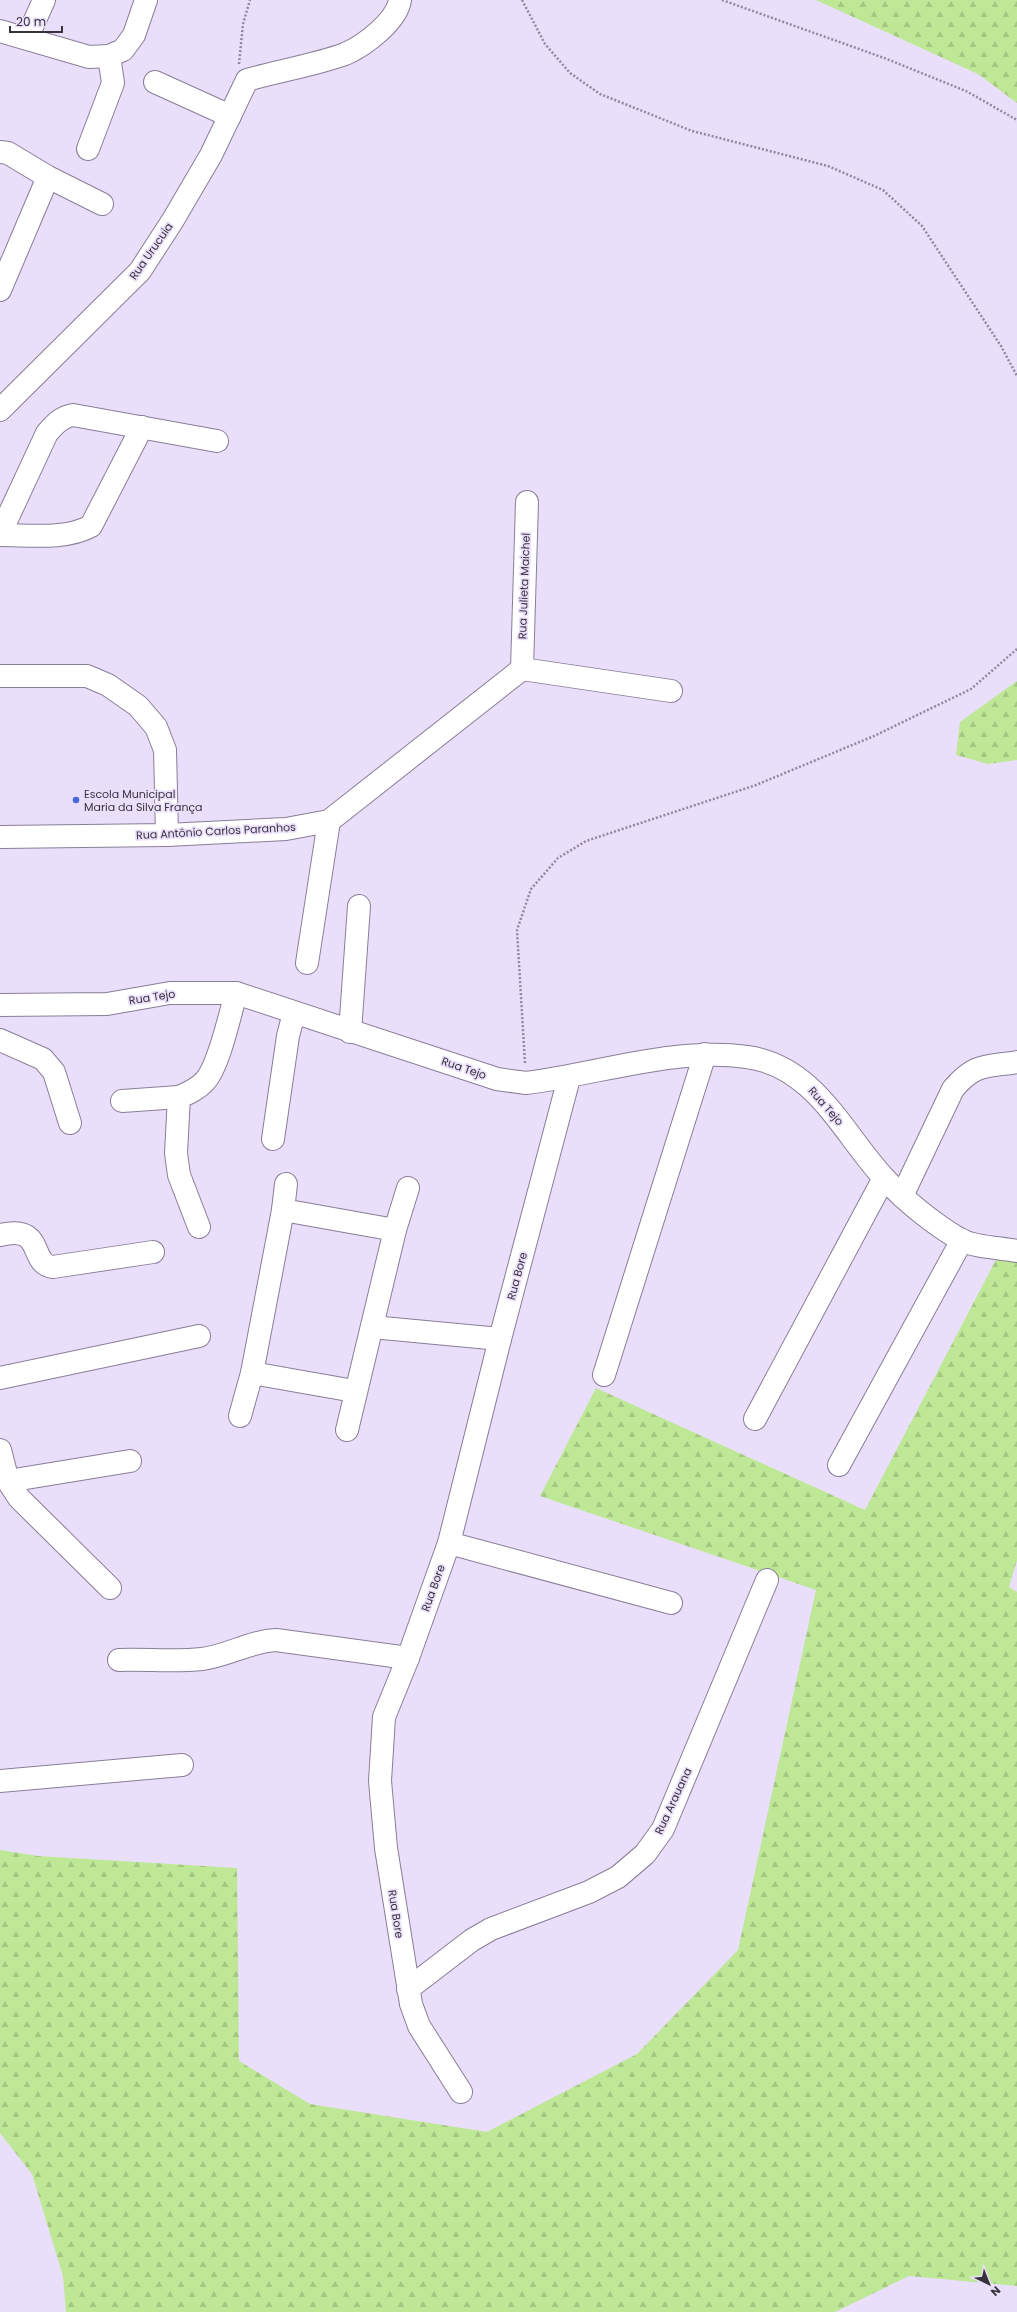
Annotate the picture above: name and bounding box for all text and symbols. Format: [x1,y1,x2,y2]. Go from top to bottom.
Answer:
scale bar [10,8,62,34]
text: 20 m [16,13,46,30]
street label: Rua Urucuia [125,219,177,283]
street label: Rua Julieta Maichel [514,533,534,639]
place label: Escola Municipal Maria da Silva França [84,786,203,815]
marker: Escola Municipal Maria da Silva França [71,795,81,805]
street label: Rua Antônio Carlos Paranhos [136,819,297,843]
street label: Rua Tejo [128,985,176,1009]
street label: Rua Tejo [439,1053,489,1083]
street label: Rua Tejo [805,1083,847,1129]
street label: Rua Bore [503,1250,531,1302]
street label: Rua Bore [417,1562,449,1614]
street label: Rua Arauana [651,1765,695,1837]
street label: Rua Bore [384,1889,408,1940]
north arrow [969,2264,1009,2304]
text: N [987,2283,1004,2300]

